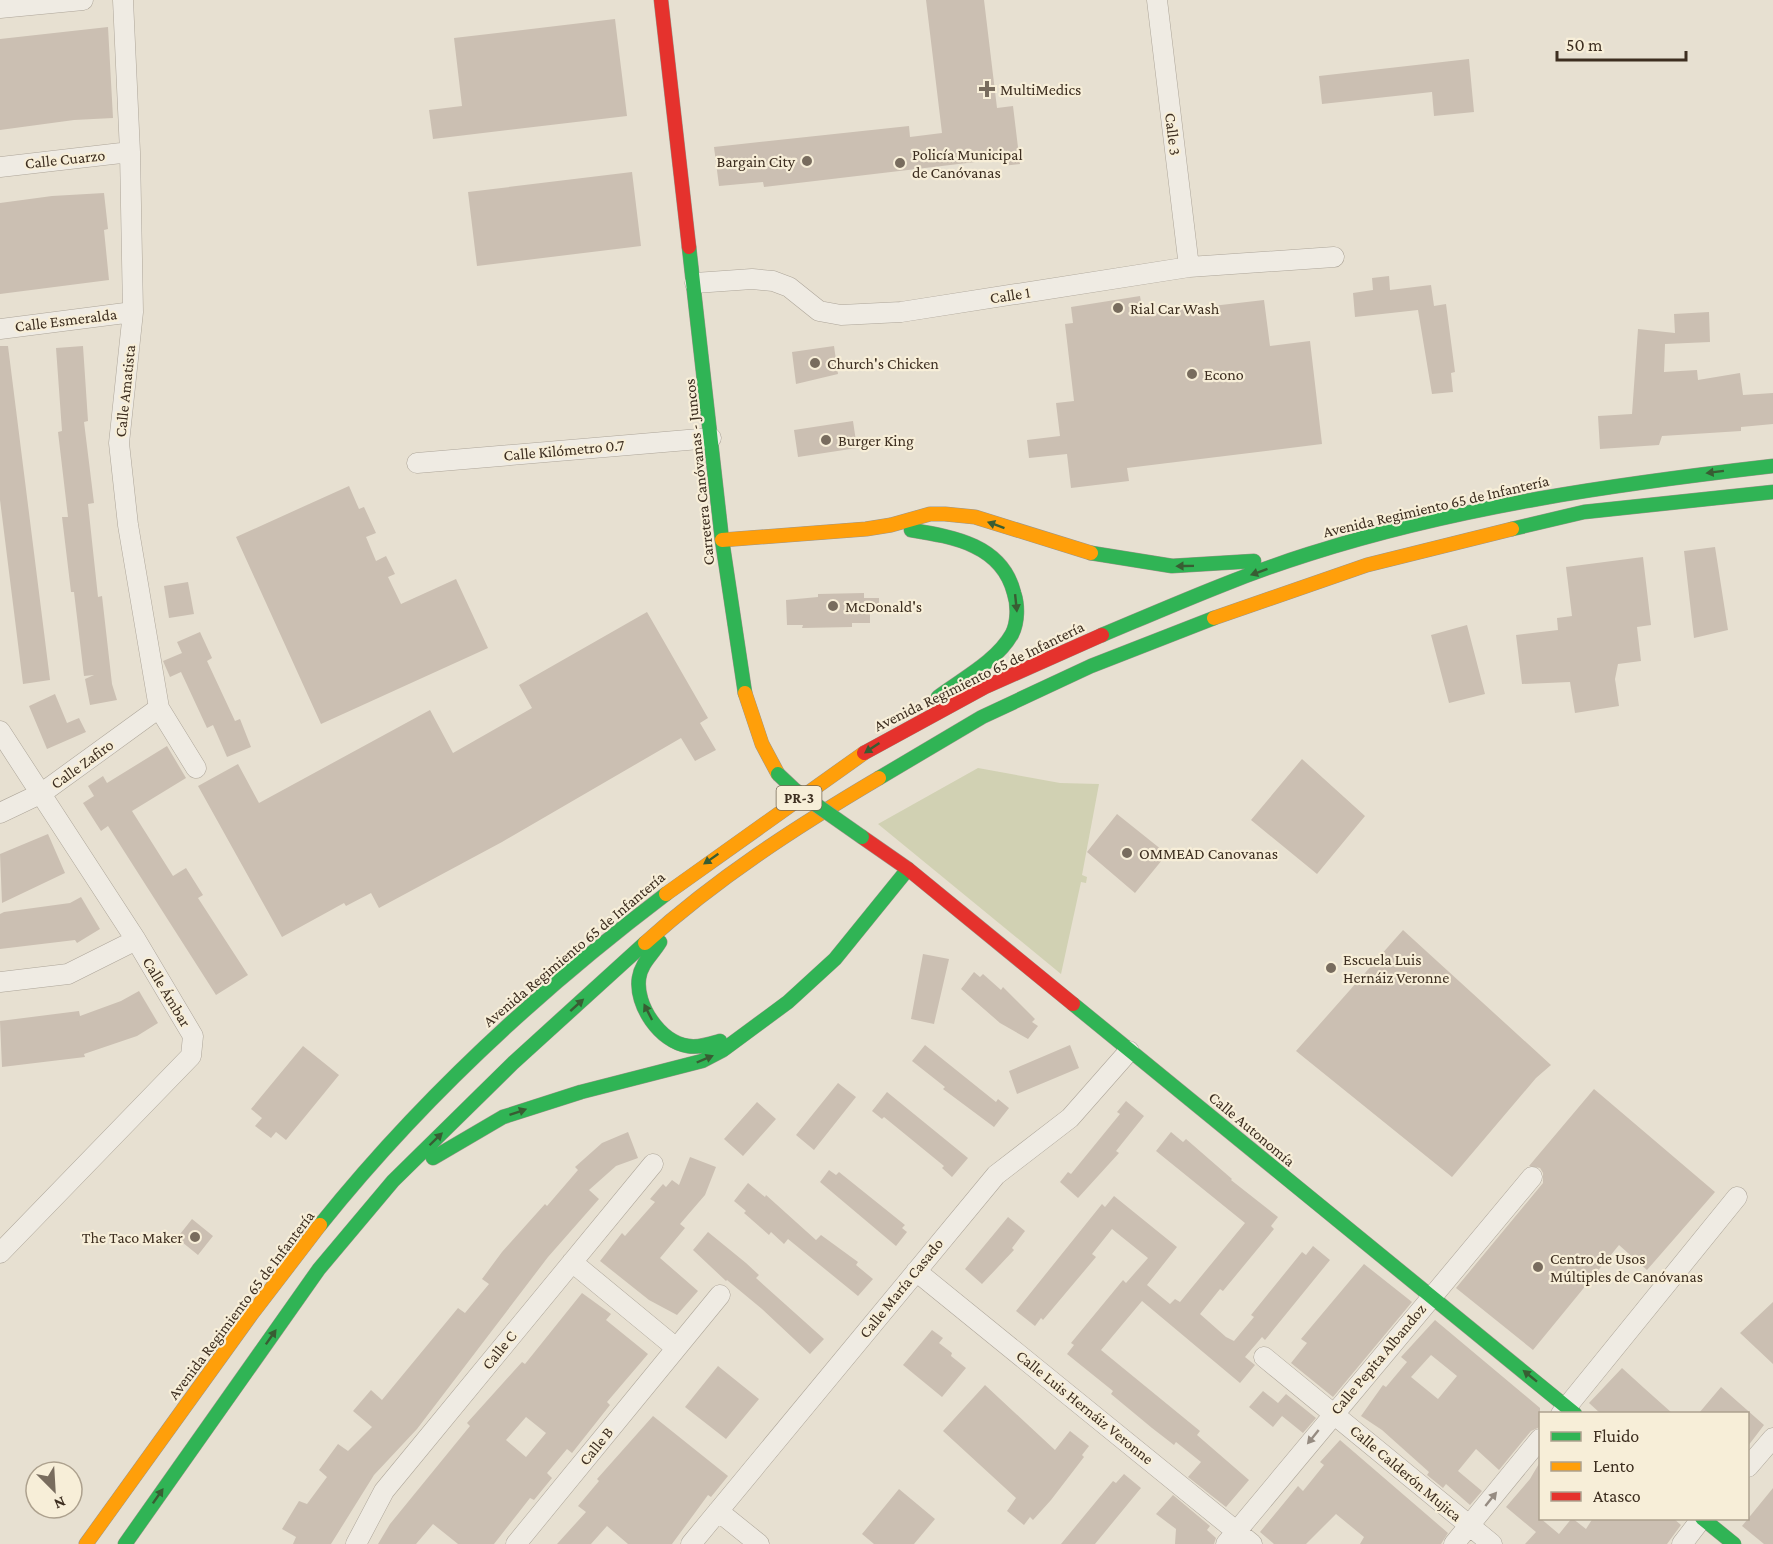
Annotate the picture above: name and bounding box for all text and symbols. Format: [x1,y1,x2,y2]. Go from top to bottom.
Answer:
scale bar [1557,24,1686,62]
text: 50 m [1566,35,1603,55]
marker: MultiMedics [978,80,996,98]
place label: MultiMedics [1000,81,1081,98]
street label: Calle 3 [1162,112,1184,156]
street label: Calle Cuarzo [24,146,106,172]
place label: Policía Municipal de Canóvanas [912,146,1023,181]
place label: Bargain City [716,153,796,171]
marker: Bargain City [800,154,814,168]
marker: Policía Municipal de Canóvanas [893,156,907,170]
street label: Calle 1 [989,283,1031,307]
place label: Rial Car Wash [1130,300,1220,317]
marker: Rial Car Wash [1111,301,1125,315]
street label: Calle Esmeralda [14,305,119,335]
street label: Calle Amatista [112,343,138,438]
place label: Church's Chicken [827,355,939,372]
marker: Church's Chicken [808,356,822,370]
place label: Econo [1204,366,1244,383]
marker: Econo [1185,367,1199,381]
street label: Carretera Canóvanas - Juncos [681,378,718,566]
place label: Burger King [838,432,914,450]
marker: Burger King [819,433,833,447]
street label: Calle Kilómetro 0.7 [503,436,626,464]
one-way arrow [1705,467,1724,477]
street label: Avenida Regimiento 65 de Infantería [1321,472,1552,541]
one-way arrow [987,520,1005,530]
one-way arrow [1176,562,1195,571]
one-way arrow [1250,568,1268,578]
one-way arrow [1011,593,1021,612]
place label: McDonald's [845,598,922,615]
marker: McDonald's [826,599,840,613]
street label: Avenida Regimiento 65 de Infantería [871,617,1088,735]
street label: Calle Zafiro [48,736,116,792]
one-way arrow [864,742,880,754]
road number: PR-3 [776,786,822,810]
place label: OMMEAD Canovanas [1139,845,1278,862]
marker: OMMEAD Canovanas [1120,846,1134,860]
one-way arrow [703,853,719,864]
street label: Avenida Regimiento 65 de Infantería [480,868,669,1031]
place label: Escuela Luis Hernáiz Veronne [1343,951,1449,986]
street label: Calle Ámbar [140,954,195,1030]
marker: Escuela Luis Hernáiz Veronne [1324,961,1338,975]
one-way arrow [569,999,584,1012]
one-way arrow [643,1004,653,1021]
one-way arrow [696,1054,714,1063]
street label: Calle Autonomía [1206,1088,1299,1170]
one-way arrow [509,1107,527,1116]
one-way arrow [428,1133,442,1147]
street label: Avenida Regimiento 65 de Infantería [165,1207,319,1403]
place label: The Taco Maker [82,1229,183,1246]
marker: The Taco Maker [188,1230,202,1244]
street label: Calle María Casado [856,1235,946,1341]
place label: Centro de Usos Múltiples de Canóvanas [1550,1250,1703,1286]
marker: Centro de Usos Múltiples de Canóvanas [1531,1260,1545,1274]
street label: Calle Pepita Albandoz [1327,1300,1430,1418]
street label: Calle C [478,1327,520,1373]
one-way arrow [265,1330,277,1346]
street label: Calle Luis Hernáiz Veronne [1013,1347,1157,1467]
one-way arrow [1522,1370,1538,1383]
legend [1539,1412,1749,1520]
street label: Calle Calderón Mujica [1346,1421,1466,1526]
street label: Calle B [576,1423,617,1468]
text: Fluido [1593,1426,1639,1446]
one-way arrow [1307,1429,1320,1445]
text: Lento [1593,1456,1634,1476]
north arrow [24,1460,84,1520]
text: Atasco [1593,1486,1641,1506]
one-way arrow [152,1489,164,1505]
one-way arrow [1484,1491,1497,1507]
text: N [51,1493,68,1513]

